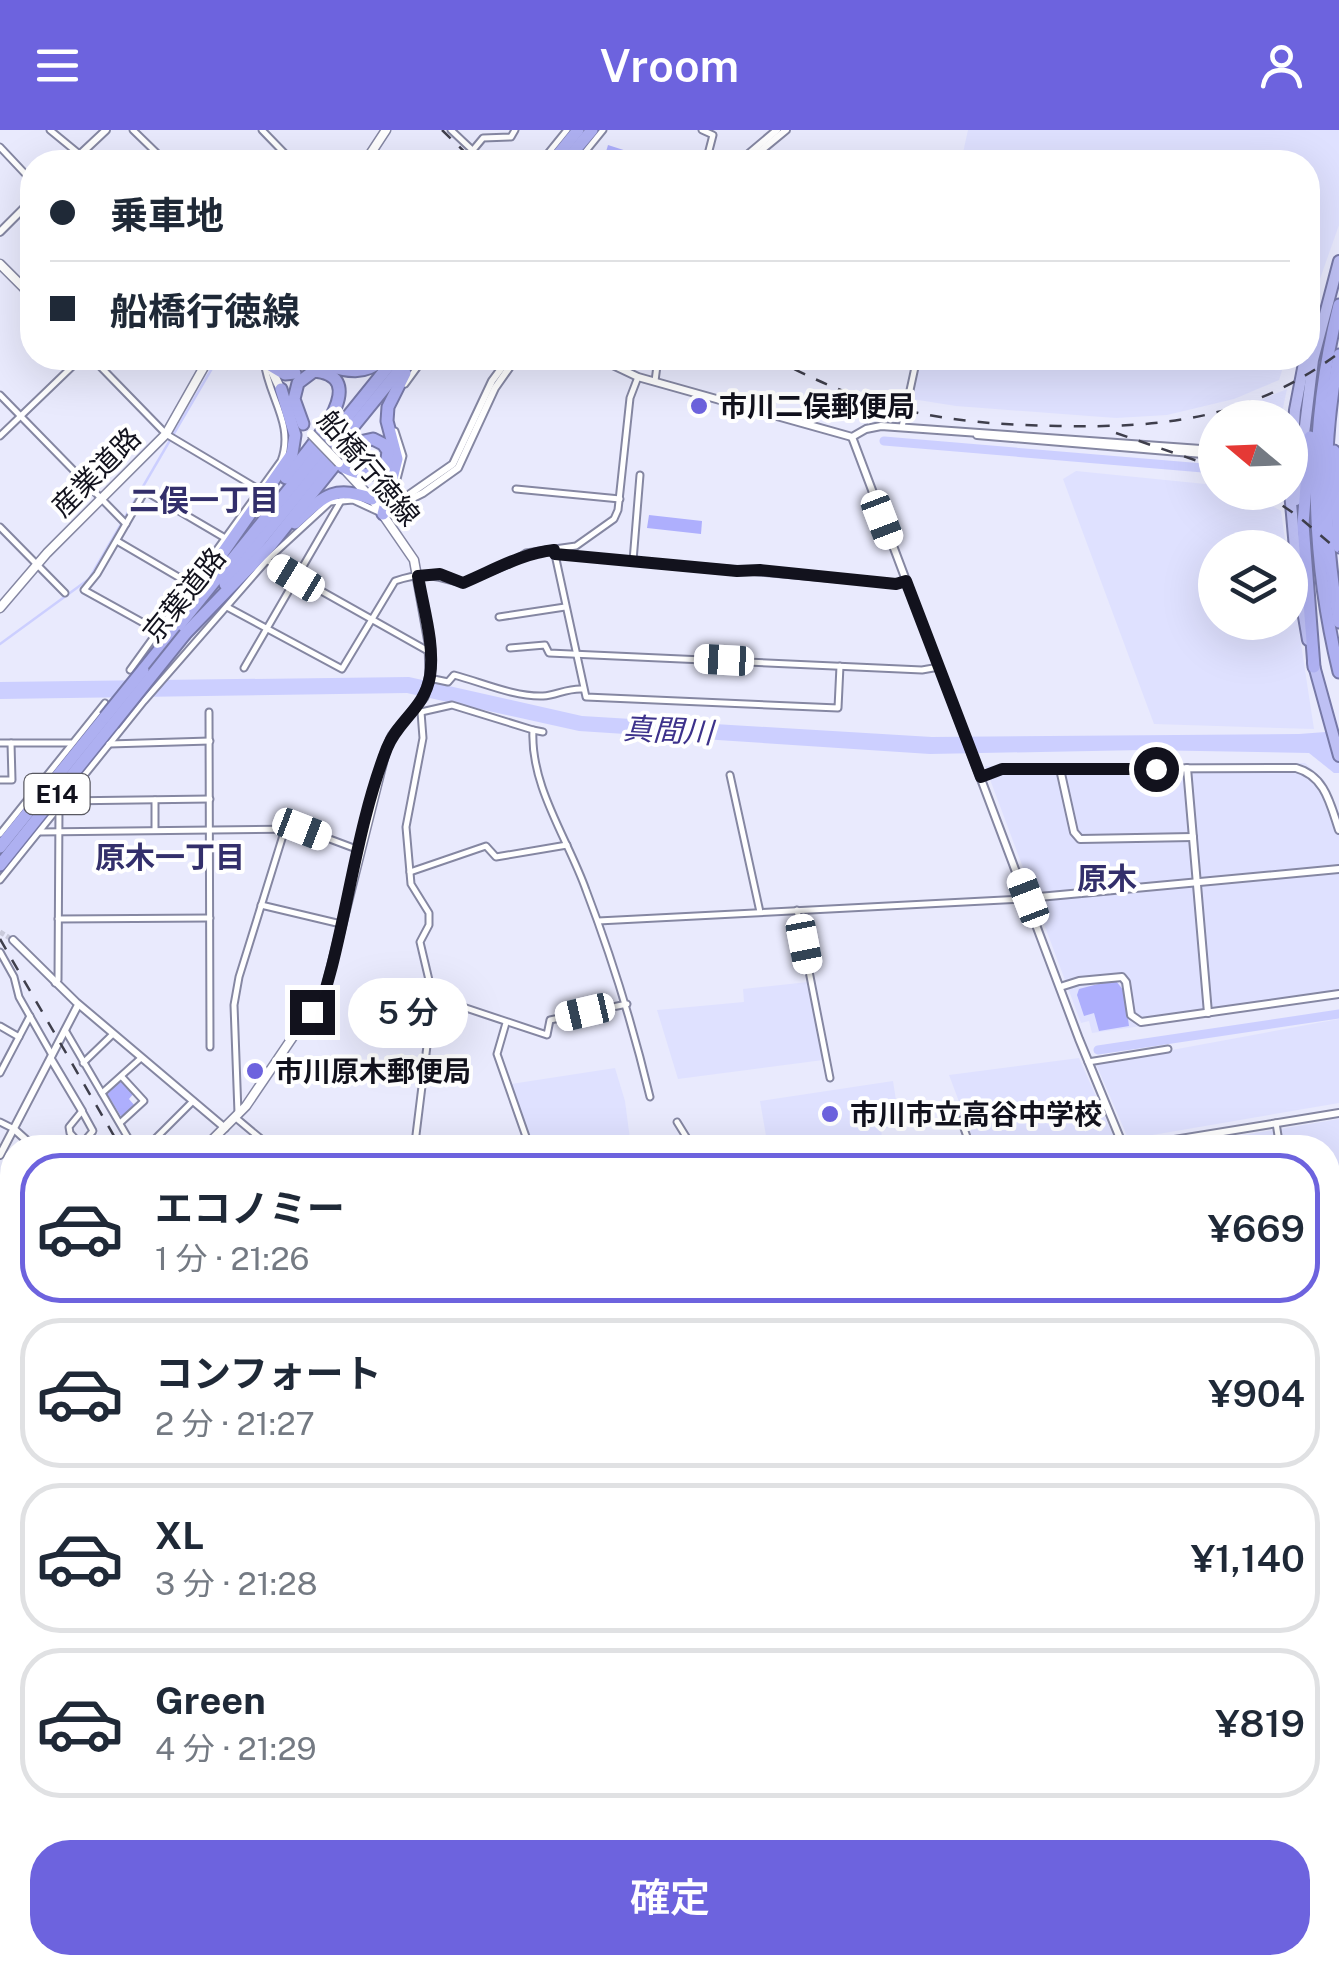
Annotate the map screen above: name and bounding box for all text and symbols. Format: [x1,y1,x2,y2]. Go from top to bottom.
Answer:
icon: menu [30,38,85,93]
icon: person [1254,38,1309,93]
text: Vroom [600,39,739,92]
text: 乗車地 [110,193,224,238]
text: 船橋行徳線 [110,289,300,334]
place label: 市川二俣郵便局 [719,389,915,422]
marker: 市川二俣郵便局 [688,395,710,417]
north arrow [1198,400,1308,510]
map controls [1198,400,1308,640]
street label: 船橋行徳線 [312,403,427,532]
street label: 産業道路 [44,420,147,523]
district label: 二俣一丁目 [129,482,279,518]
car [857,487,907,553]
button: layers [1198,530,1308,640]
street label: 京葉道路 [136,541,232,649]
car [263,550,329,606]
car [693,643,755,677]
water label: 真間川 [622,710,717,750]
route start [1134,747,1179,792]
road number: E14 [24,774,90,814]
car [269,804,335,854]
district label: 原木一丁目 [95,839,245,875]
district label: 原木 [1077,860,1137,896]
car [1003,865,1053,931]
car [784,912,824,976]
callout: 5 分 [347,977,467,1047]
route end [290,990,335,1035]
car [552,991,618,1033]
text: 5 分 [378,994,438,1031]
place label: 市川原木郵便局 [275,1054,471,1087]
marker: 市川原木郵便局 [244,1060,266,1082]
place label: 市川市立高谷中学校 [850,1097,1102,1130]
marker: 市川市立高谷中学校 [819,1103,841,1125]
icon: car [35,1183,125,1273]
text: エコノミー [155,1186,345,1231]
text: ¥669 [1208,1206,1305,1251]
text: 1 分 · 21:26 [155,1240,309,1277]
icon: car [35,1348,125,1438]
text: コンフォート [155,1351,382,1396]
text: ¥904 [1208,1371,1305,1416]
text: 2 分 · 21:27 [155,1405,315,1442]
icon: car [35,1513,125,1603]
text: XL [155,1513,204,1558]
text: ¥1,140 [1191,1536,1305,1581]
text: 3 分 · 21:28 [155,1565,317,1602]
icon: car [35,1678,125,1768]
text: Green [155,1678,266,1723]
text: ¥819 [1215,1701,1305,1746]
text: 4 分 · 21:29 [155,1730,317,1767]
button: 確定 [30,1840,1310,1955]

